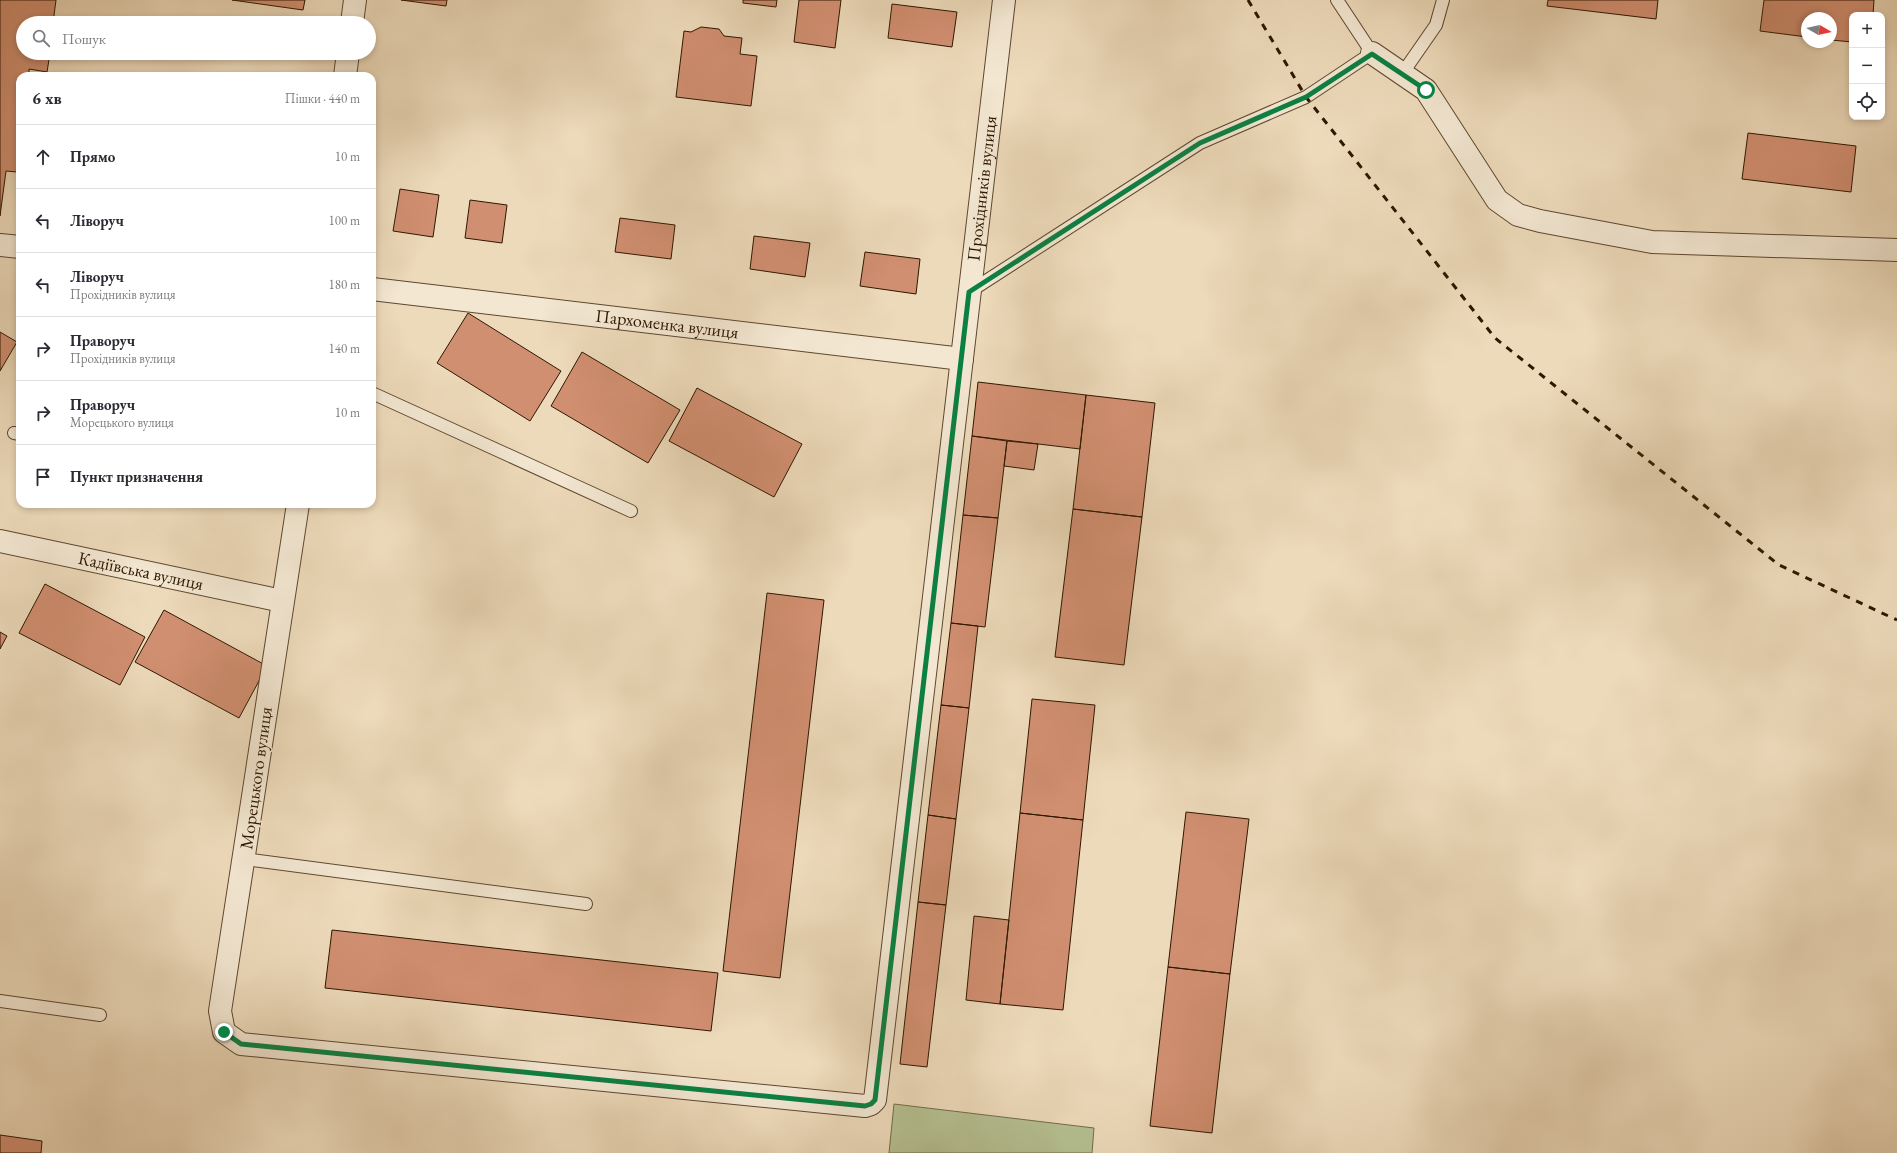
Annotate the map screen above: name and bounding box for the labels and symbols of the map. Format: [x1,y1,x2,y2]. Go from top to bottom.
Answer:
north arrow [1801,12,1837,48]
route start [1417,81,1435,99]
street label: Прохідників вулиця [961,114,1001,262]
street label: Пархоменка вулиця [594,304,740,343]
street label: Кадіївська вулиця [76,546,206,595]
street label: Морецького вулиця [234,705,277,851]
route end [215,1023,233,1041]

